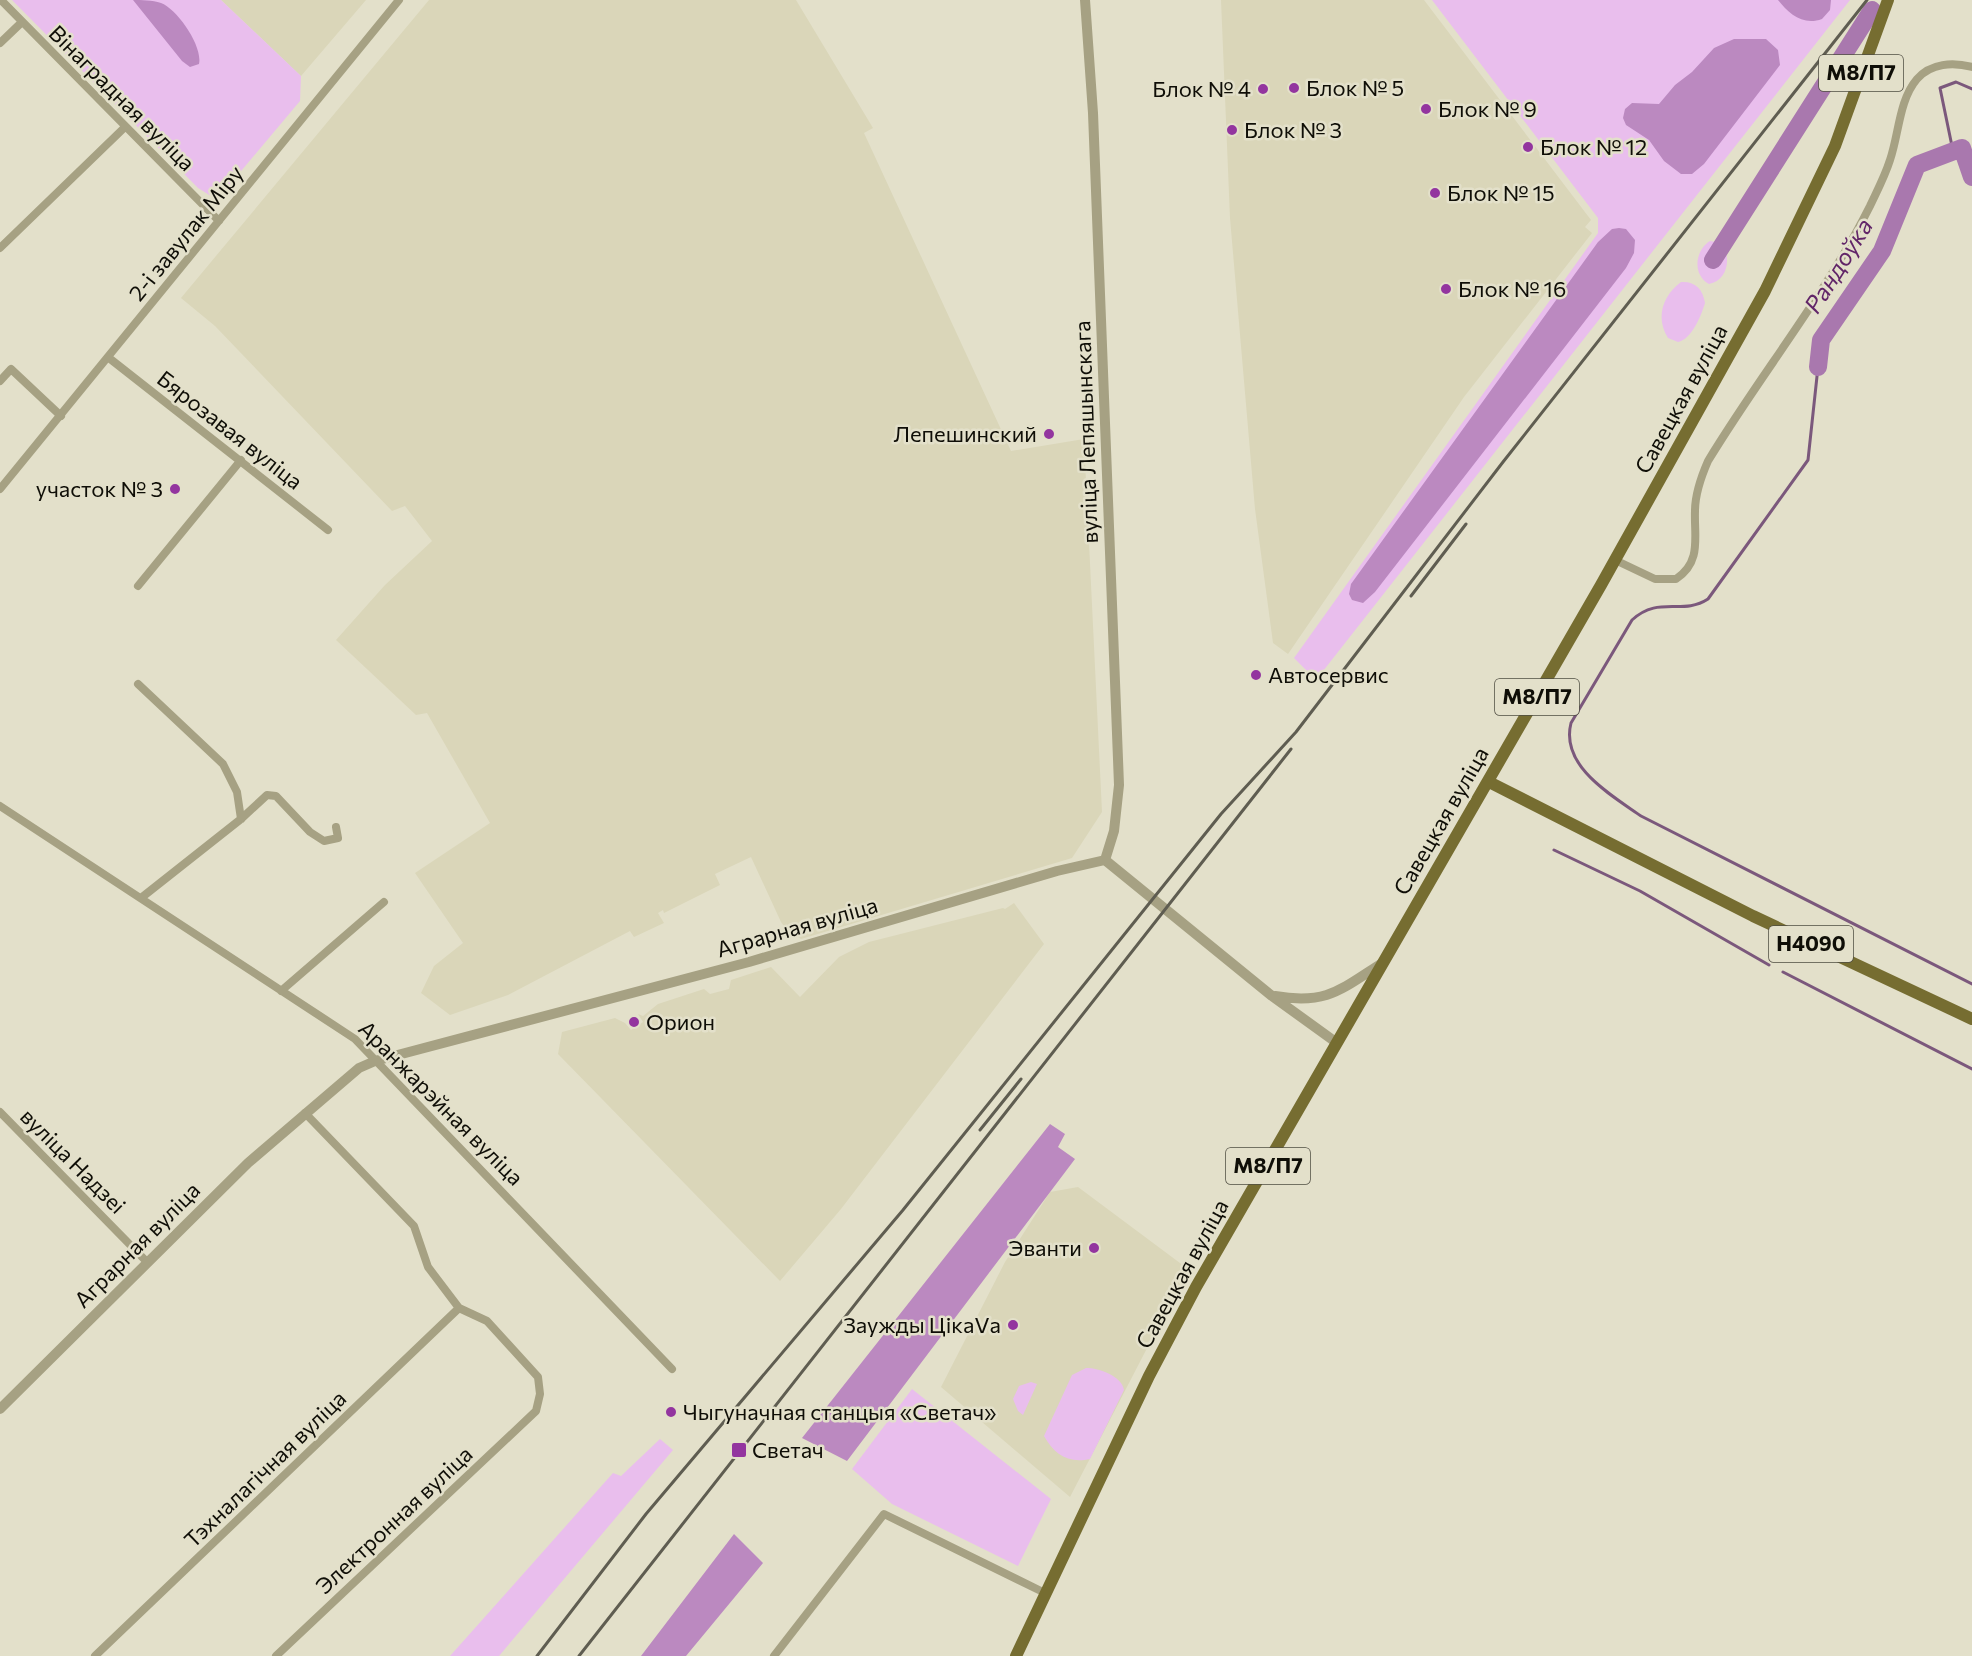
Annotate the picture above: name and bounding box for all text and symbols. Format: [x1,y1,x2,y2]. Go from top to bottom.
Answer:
street label: Вінаградная вуліца [44,19,201,176]
road number: М8/П7 [1819,55,1903,91]
place label: Блок № 5 [1306,74,1404,101]
place label: Блок № 4 [1152,75,1251,102]
marker: Блок № 5 [1287,81,1301,95]
marker: Блок № 4 [1256,82,1270,96]
place label: Блок № 9 [1438,95,1537,122]
marker: Блок № 9 [1419,102,1433,116]
place label: Блок № 3 [1244,116,1342,143]
marker: Блок № 3 [1225,123,1239,137]
place label: Блок № 12 [1540,133,1647,160]
marker: Блок № 12 [1521,140,1535,154]
street label: 2-і завулак Міру [123,160,248,306]
place label: Блок № 15 [1447,179,1555,206]
marker: Блок № 15 [1428,186,1442,200]
water label: Рандоўка [1797,212,1878,318]
place label: Блок № 16 [1458,275,1566,302]
marker: Блок № 16 [1439,282,1453,296]
street label: Савецкая вуліца [1628,319,1733,478]
street label: вуліца Лепяшынскага [1068,320,1103,544]
street label: Бярозавая вуліца [152,364,308,495]
place label: Лепешинский [893,420,1037,447]
marker: Лепешинский [1042,427,1056,441]
place label: участок № 3 [36,475,163,502]
marker: участок № 3 [168,482,182,496]
place label: Автосервис [1268,661,1389,688]
marker: Автосервис [1249,668,1263,682]
road number: М8/П7 [1495,679,1579,715]
street label: Савецкая вуліца [1387,742,1494,900]
street label: Аграрная вуліца [713,891,881,962]
road number: Н4090 [1769,926,1853,962]
place label: Орион [646,1008,715,1035]
street label: Аранжарэйная вуліца [353,1015,529,1191]
marker: Орион [627,1015,641,1029]
street label: вуліца Надзеі [15,1102,132,1219]
road number: М8/П7 [1226,1148,1310,1184]
street label: Аграрная вуліца [68,1176,205,1313]
street label: Савецкая вуліца [1129,1194,1234,1353]
place label: Эванти [1008,1234,1082,1261]
marker: Эванти [1087,1241,1101,1255]
place label: Заужды ЦікаVа [843,1311,1001,1338]
marker: Заужды ЦікаVа [1006,1318,1020,1332]
street label: Тэхналагічная вуліца [178,1384,351,1553]
place label: Чыгуначная станцыя «Светач» [683,1398,997,1425]
marker: Чыгуначная станцыя «Светач» [664,1405,678,1419]
place label: Светач [752,1436,824,1463]
street label: Электронная вуліца [310,1440,478,1599]
marker: Светач [730,1441,748,1459]

